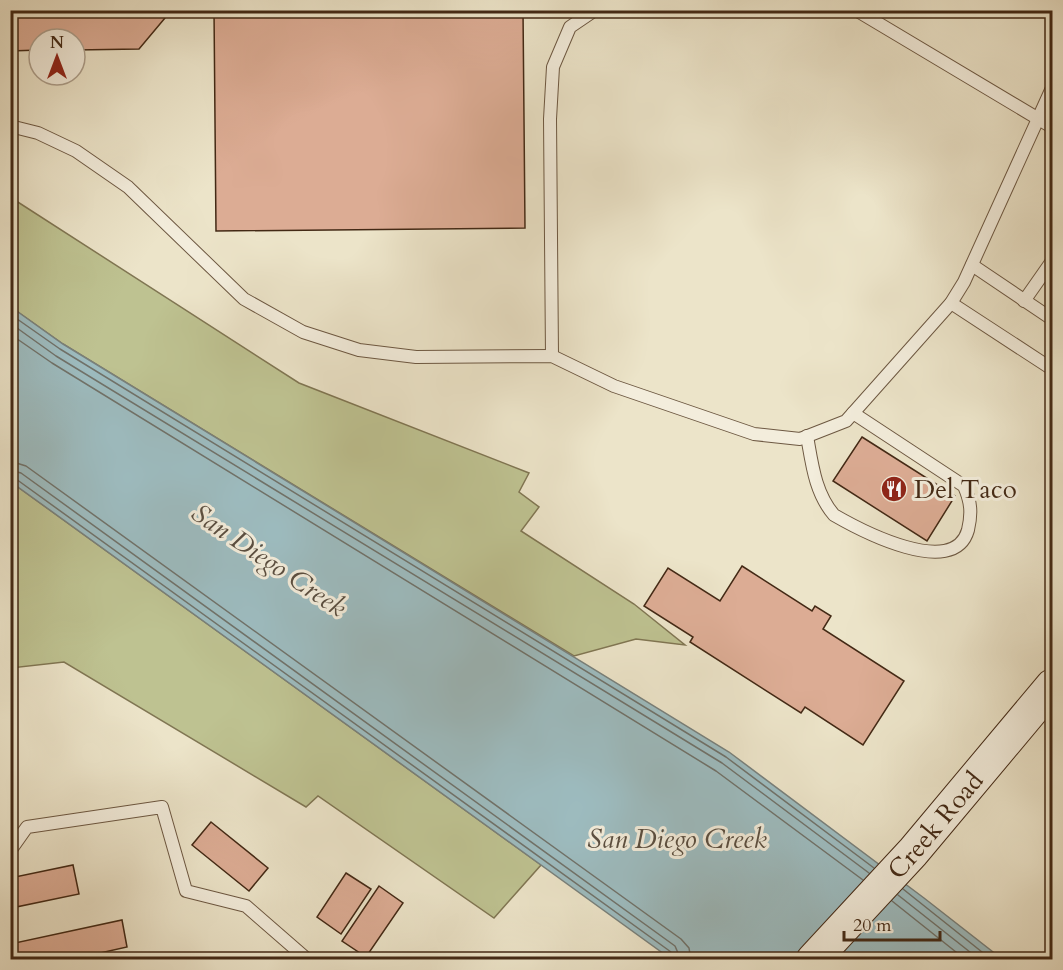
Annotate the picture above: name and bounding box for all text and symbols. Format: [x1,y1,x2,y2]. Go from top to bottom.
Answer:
north arrow [27,27,87,87]
text: N [50,32,64,54]
place label: Del Taco [914,472,1017,507]
restaurant icon: Del Taco [879,474,909,504]
water label: San Diego Creek [184,495,354,626]
street label: Creek Road [880,764,991,887]
water label: San Diego Creek [587,821,768,858]
scale bar [844,904,940,942]
text: 20 m [853,913,892,938]

